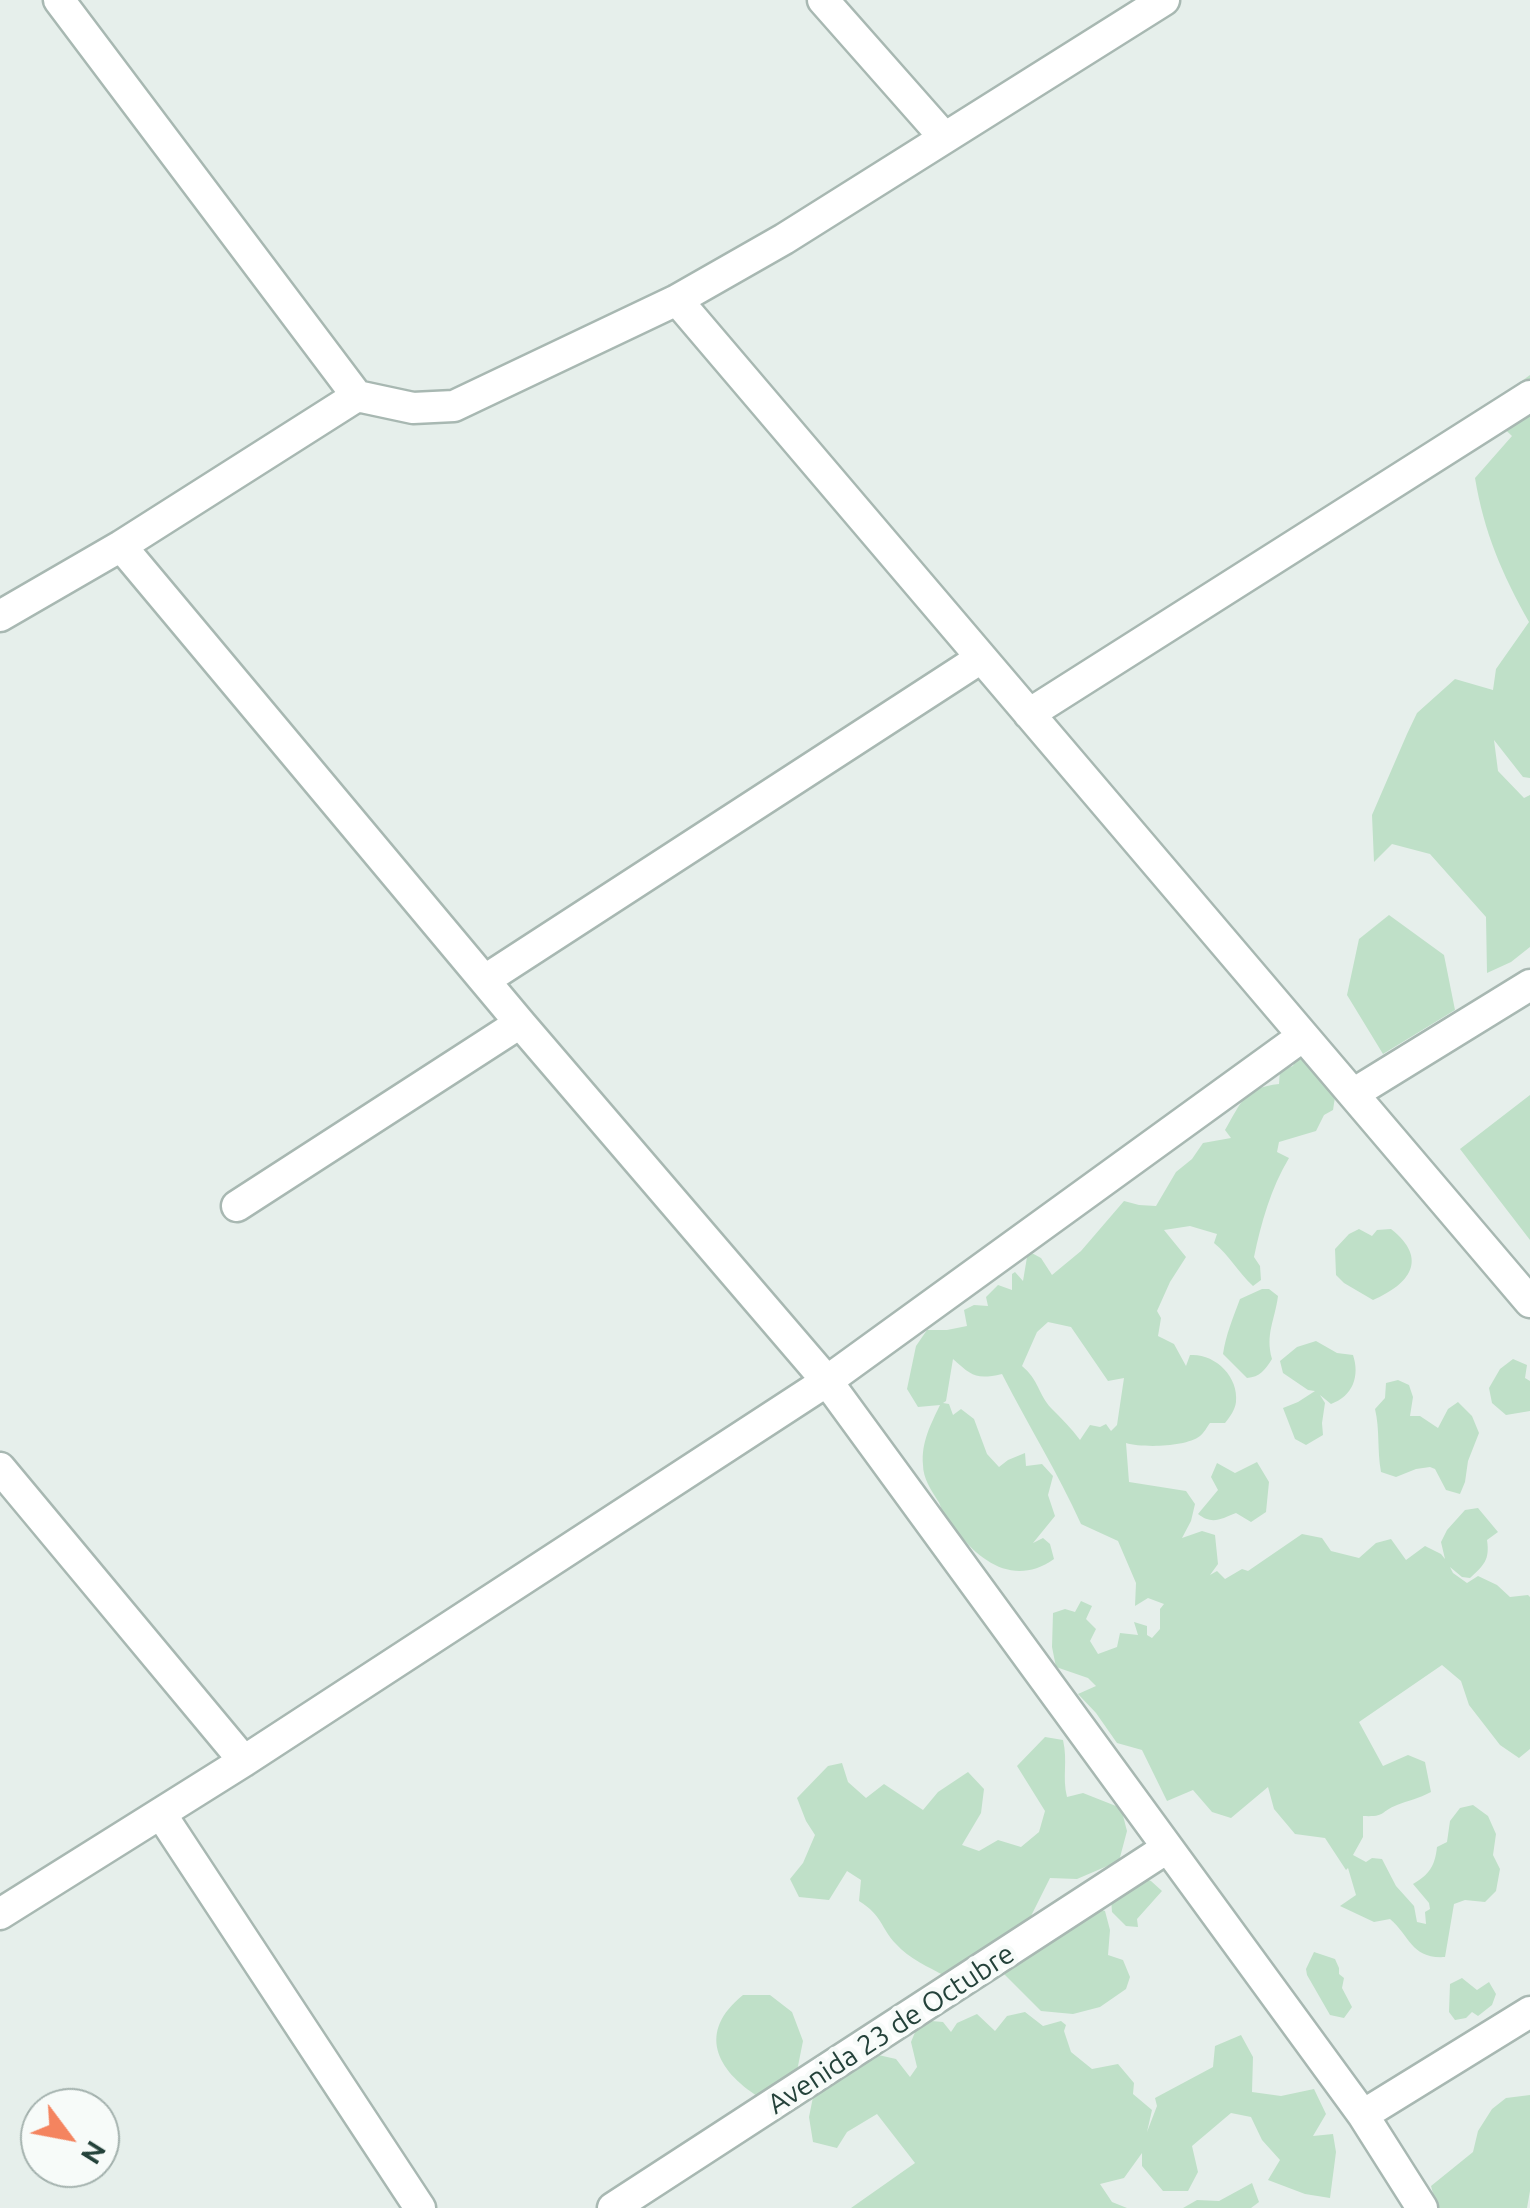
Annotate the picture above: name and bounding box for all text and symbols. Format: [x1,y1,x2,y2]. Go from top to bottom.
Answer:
street label: Avenida 23 de Octubre [761,1937,1021,2121]
north arrow [20,2088,120,2188]
text: N [75,2136,113,2170]

